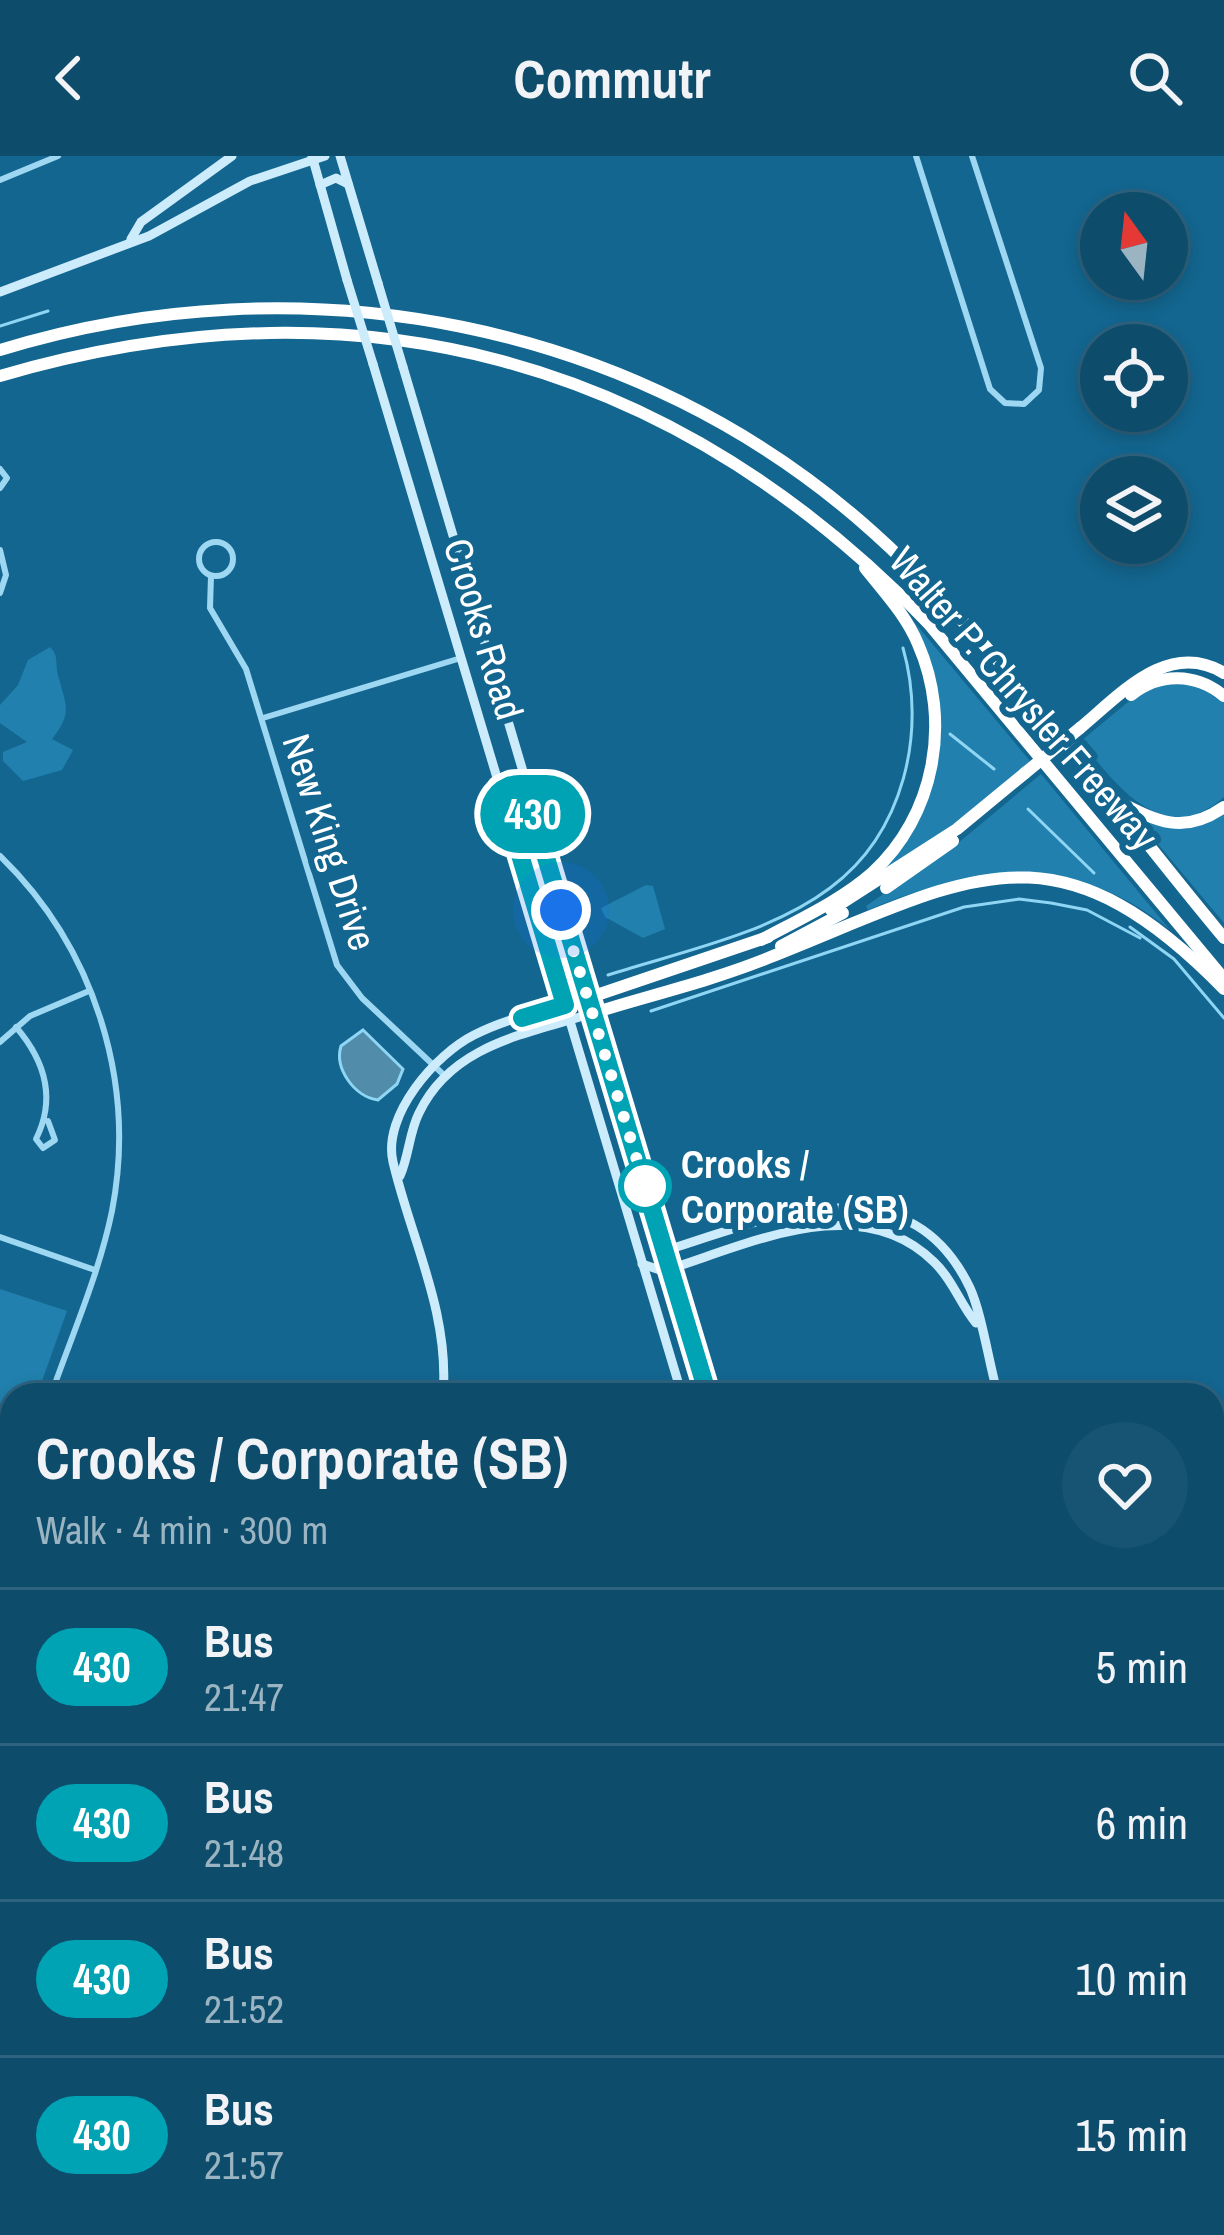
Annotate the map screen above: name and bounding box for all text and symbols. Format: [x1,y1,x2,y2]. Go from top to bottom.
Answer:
text: Commutr [514,42,710,115]
icon: back [36,45,102,111]
icon: search [1122,45,1188,111]
north arrow [1080,192,1188,300]
map controls [1080,192,1188,564]
button: locate [1080,324,1188,432]
button: layers [1080,456,1188,564]
street label: Crooks Road [432,532,536,726]
street label: Walter P. Chrysler Freeway [878,535,1170,861]
street label: New King Drive [271,727,389,957]
line badge: 430 [464,775,602,853]
text: 430 [504,786,562,842]
your location [531,880,591,940]
place label: Crooks / Corporate (SB) [681,1138,908,1235]
marker: Crooks / Corporate (SB) [620,1161,670,1211]
text: Crooks / Corporate (SB) [36,1420,568,1497]
button: heart [1062,1422,1188,1548]
text: Walk · 4 min · 300 m [36,1504,328,1556]
text: Bus [204,1610,274,1671]
text: 5 min [1096,1636,1188,1697]
text: 430 [73,1639,131,1695]
text: 21:47 [204,1671,284,1723]
text: Bus [204,1766,274,1827]
text: 6 min [1096,1792,1188,1853]
text: 430 [73,1795,131,1851]
text: 21:48 [204,1827,284,1879]
text: Bus [204,1922,274,1983]
text: 10 min [1075,1948,1188,2009]
text: 430 [73,1951,131,2007]
text: 21:52 [204,1983,284,2035]
text: Bus [204,2078,274,2139]
text: 15 min [1075,2104,1188,2165]
text: 430 [73,2107,131,2163]
text: 21:57 [204,2139,284,2191]

